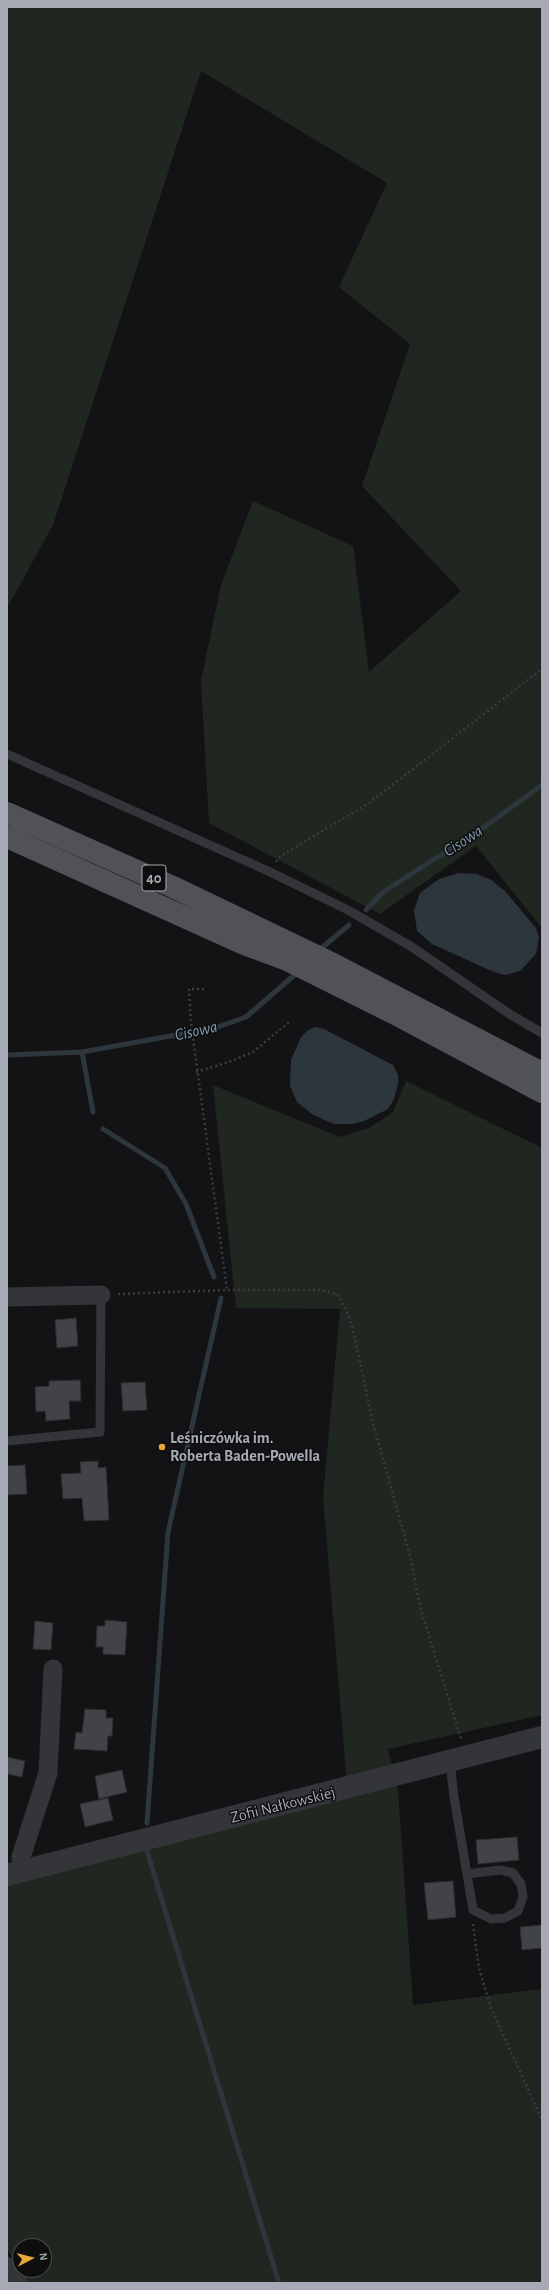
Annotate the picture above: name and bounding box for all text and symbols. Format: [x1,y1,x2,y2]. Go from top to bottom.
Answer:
water label: Cisowa [439,821,487,861]
road number: 40 [142,865,166,891]
water label: Cisowa [173,1017,219,1045]
place label: Leśniczówka im. Roberta Baden-Powella [170,1428,320,1466]
marker: Leśniczówka im. Roberta Baden-Powella [157,1442,167,1452]
street label: Zofii Nałkowskiej [229,1783,337,1827]
north arrow [12,2238,52,2278]
text: N [37,2252,49,2261]

